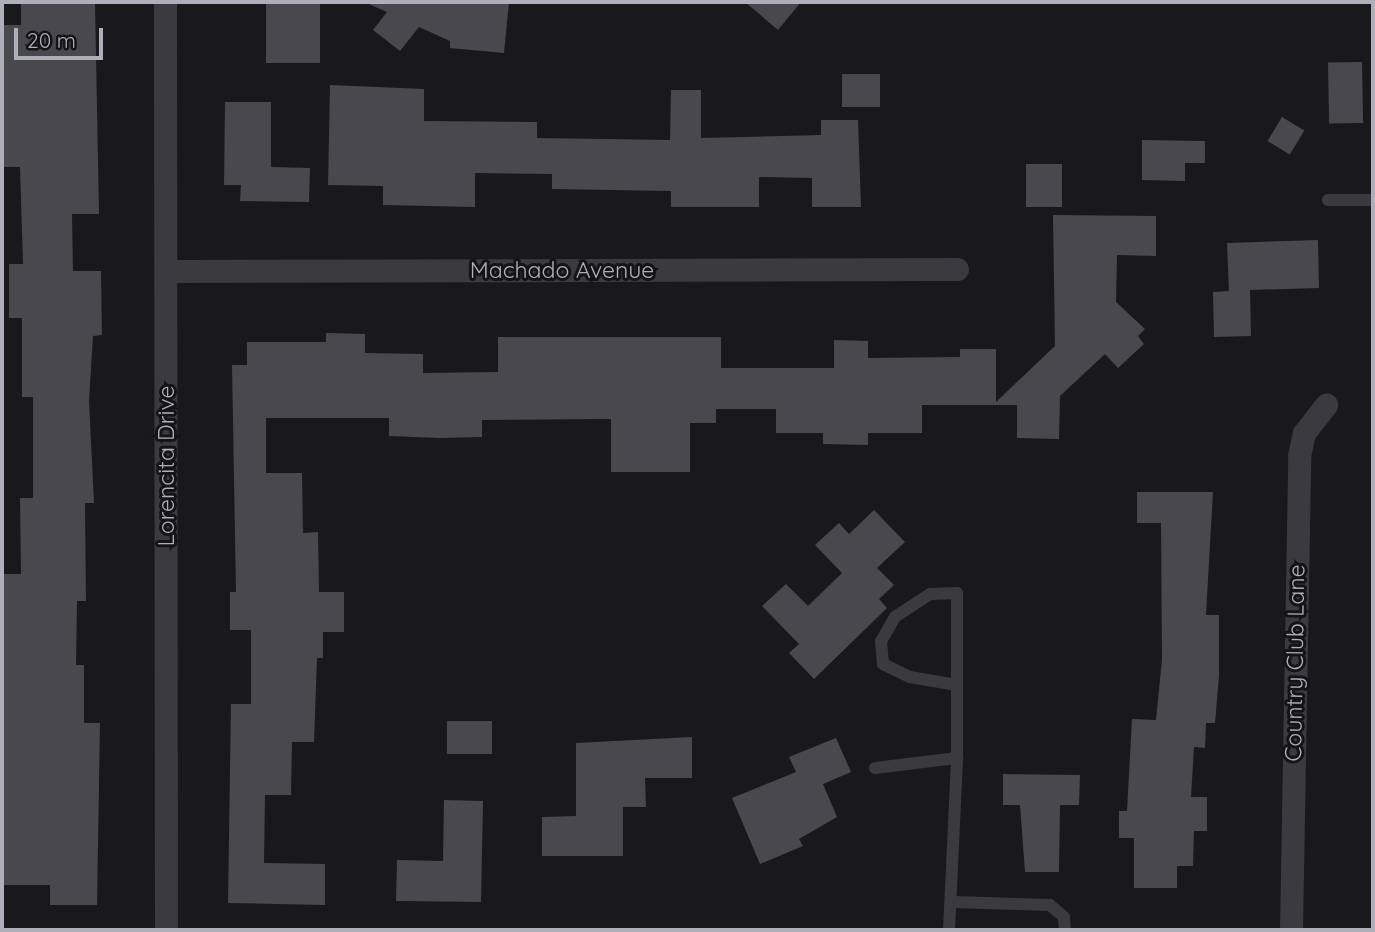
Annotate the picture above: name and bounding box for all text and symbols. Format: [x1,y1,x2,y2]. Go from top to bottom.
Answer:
scale bar [18,14,107,58]
text: 20 m [27,27,76,53]
street label: Machado Avenue [470,256,654,284]
street label: Lorencita Drive [152,386,180,546]
street label: Country Club Lane [1279,564,1311,762]

